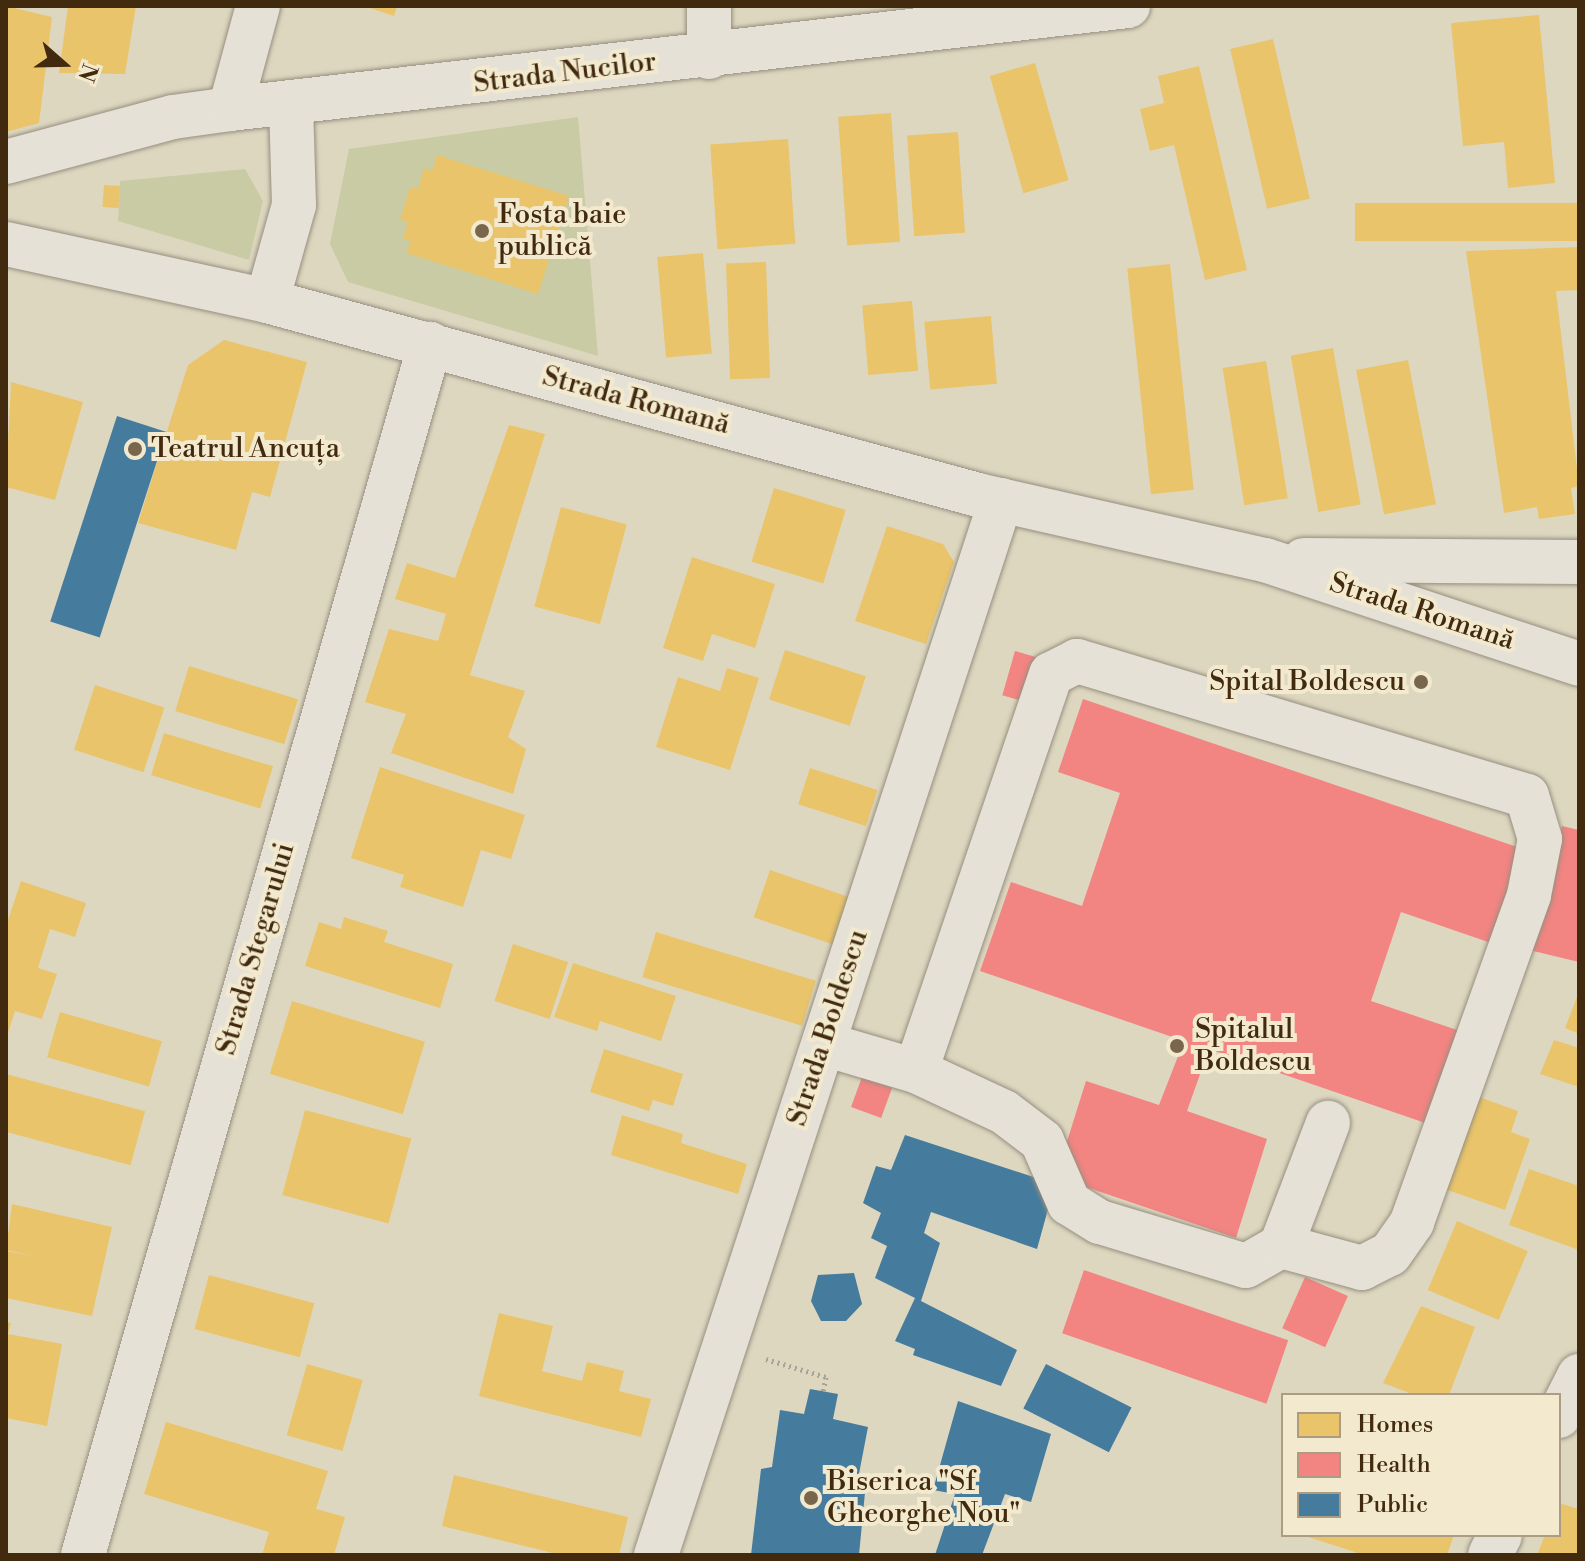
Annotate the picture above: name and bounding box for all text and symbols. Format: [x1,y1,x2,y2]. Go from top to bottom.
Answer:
north arrow [24,24,104,104]
street label: Strada Nucilor [472,45,658,101]
text: N [71,60,103,85]
place label: Fosta baie publică [498,198,626,264]
marker: Fosta baie publică [473,222,491,240]
street label: Strada Romană [539,360,733,442]
place label: Teatrul Ancuța [151,432,340,466]
marker: Teatrul Ancuța [126,440,144,458]
street label: Strada Romană [1325,566,1519,658]
place label: Spital Boldescu [1209,665,1405,699]
marker: Spital Boldescu [1412,673,1430,691]
street label: Strada Stegarului [210,839,302,1059]
street label: Strada Boldescu [780,926,876,1130]
place label: Spitalul Boldescu [1195,1013,1311,1079]
marker: Spitalul Boldescu [1166,1035,1188,1057]
legend [1281,1393,1561,1537]
text: Homes [1357,1410,1433,1440]
text: Health [1357,1450,1431,1480]
place label: Biserica "Sf Gheorghe Nou" [827,1465,1020,1531]
marker: Biserica "Sf Gheorghe Nou" [802,1489,820,1507]
text: Public [1357,1490,1428,1520]

